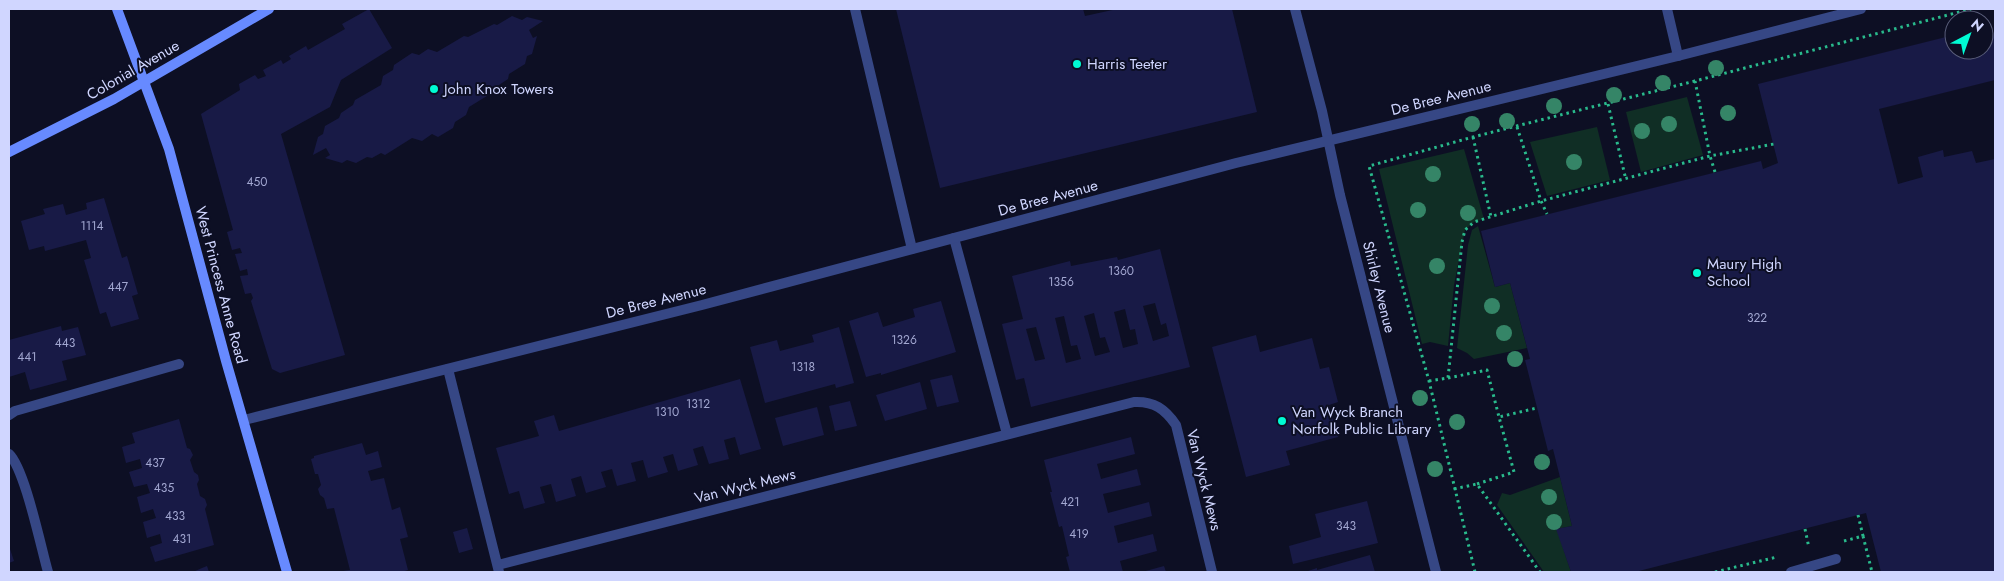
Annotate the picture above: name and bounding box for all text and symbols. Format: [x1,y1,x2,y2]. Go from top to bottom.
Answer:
north arrow [1944,10,1994,60]
text: N [1967,14,1988,36]
street label: Colonial Avenue [83,34,184,105]
place label: Harris Teeter [1087,53,1168,75]
marker: Harris Teeter [1071,58,1083,70]
street label: De Bree Avenue [1389,75,1494,121]
place label: John Knox Towers [442,78,554,100]
marker: John Knox Towers [428,83,440,95]
house number: 450 [247,173,267,191]
street label: De Bree Avenue [996,174,1101,222]
street label: West Princess Anne Road [189,204,253,366]
house number: 1114 [80,217,104,235]
street label: Shirley Avenue [1357,239,1401,335]
place label: Maury High School [1707,253,1782,292]
house number: 1360 [1108,262,1134,280]
marker: Maury High School [1691,267,1703,279]
house number: 1356 [1048,273,1074,291]
house number: 447 [108,278,129,296]
street label: De Bree Avenue [604,278,709,324]
house number: 322 [1747,309,1767,327]
house number: 1326 [891,331,917,349]
house number: 443 [55,334,76,352]
house number: 441 [17,348,37,366]
house number: 1318 [791,358,815,376]
house number: 1312 [686,395,710,413]
place label: Van Wyck Branch Norfolk Public Library [1292,401,1432,440]
house number: 1310 [655,403,679,421]
marker: Van Wyck Branch Norfolk Public Library [1276,415,1288,427]
street label: Van Wyck Mews [1181,427,1227,533]
house number: 437 [145,454,166,472]
street label: Van Wyck Mews [692,463,798,509]
house number: 435 [154,479,174,497]
house number: 421 [1060,493,1080,511]
house number: 433 [165,507,185,525]
house number: 343 [1336,517,1356,535]
house number: 419 [1069,525,1089,543]
house number: 431 [173,530,191,548]

